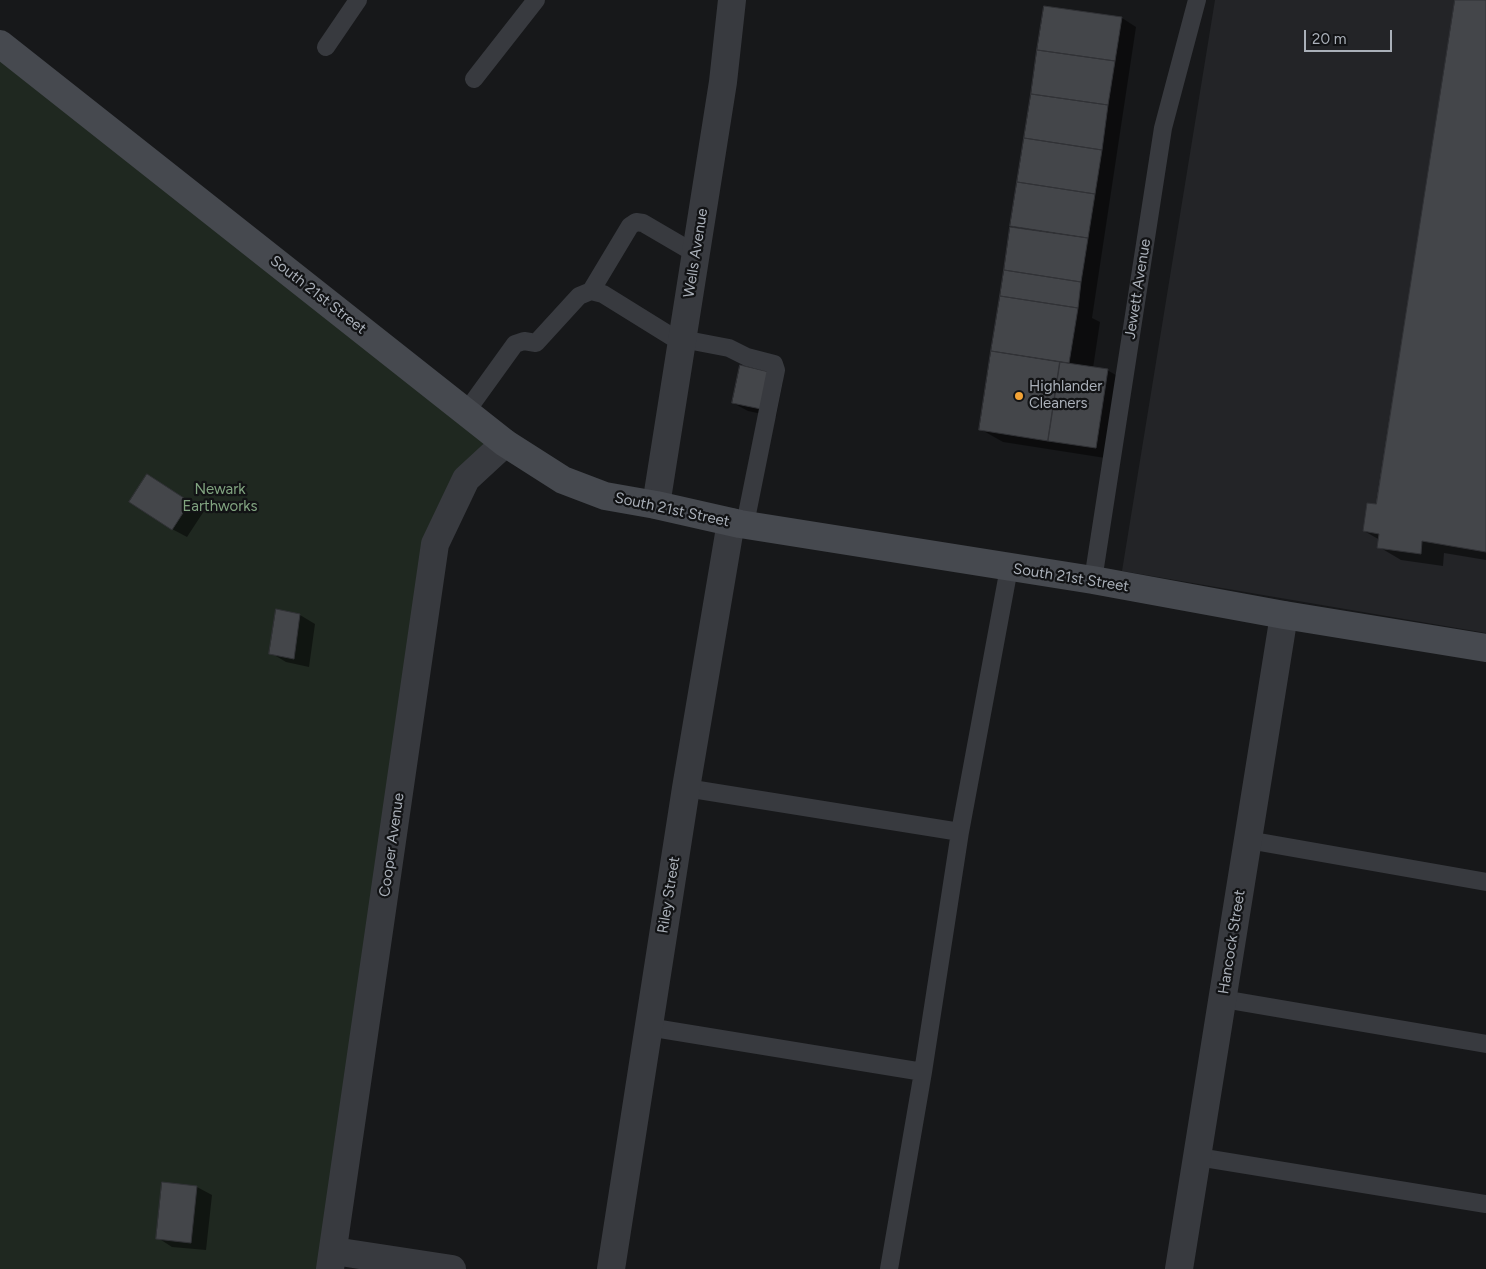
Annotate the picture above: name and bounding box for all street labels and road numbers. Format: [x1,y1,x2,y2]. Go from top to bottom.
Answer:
street label: Wells Avenue [680,207,712,299]
street label: Jewett Avenue [1121,238,1155,340]
street label: South 21st Street [266,252,370,338]
street label: South 21st Street [613,489,731,531]
street label: South 21st Street [1012,560,1130,596]
street label: Cooper Avenue [376,792,408,898]
street label: Riley Street [654,855,684,935]
street label: Hancock Street [1215,889,1249,995]

